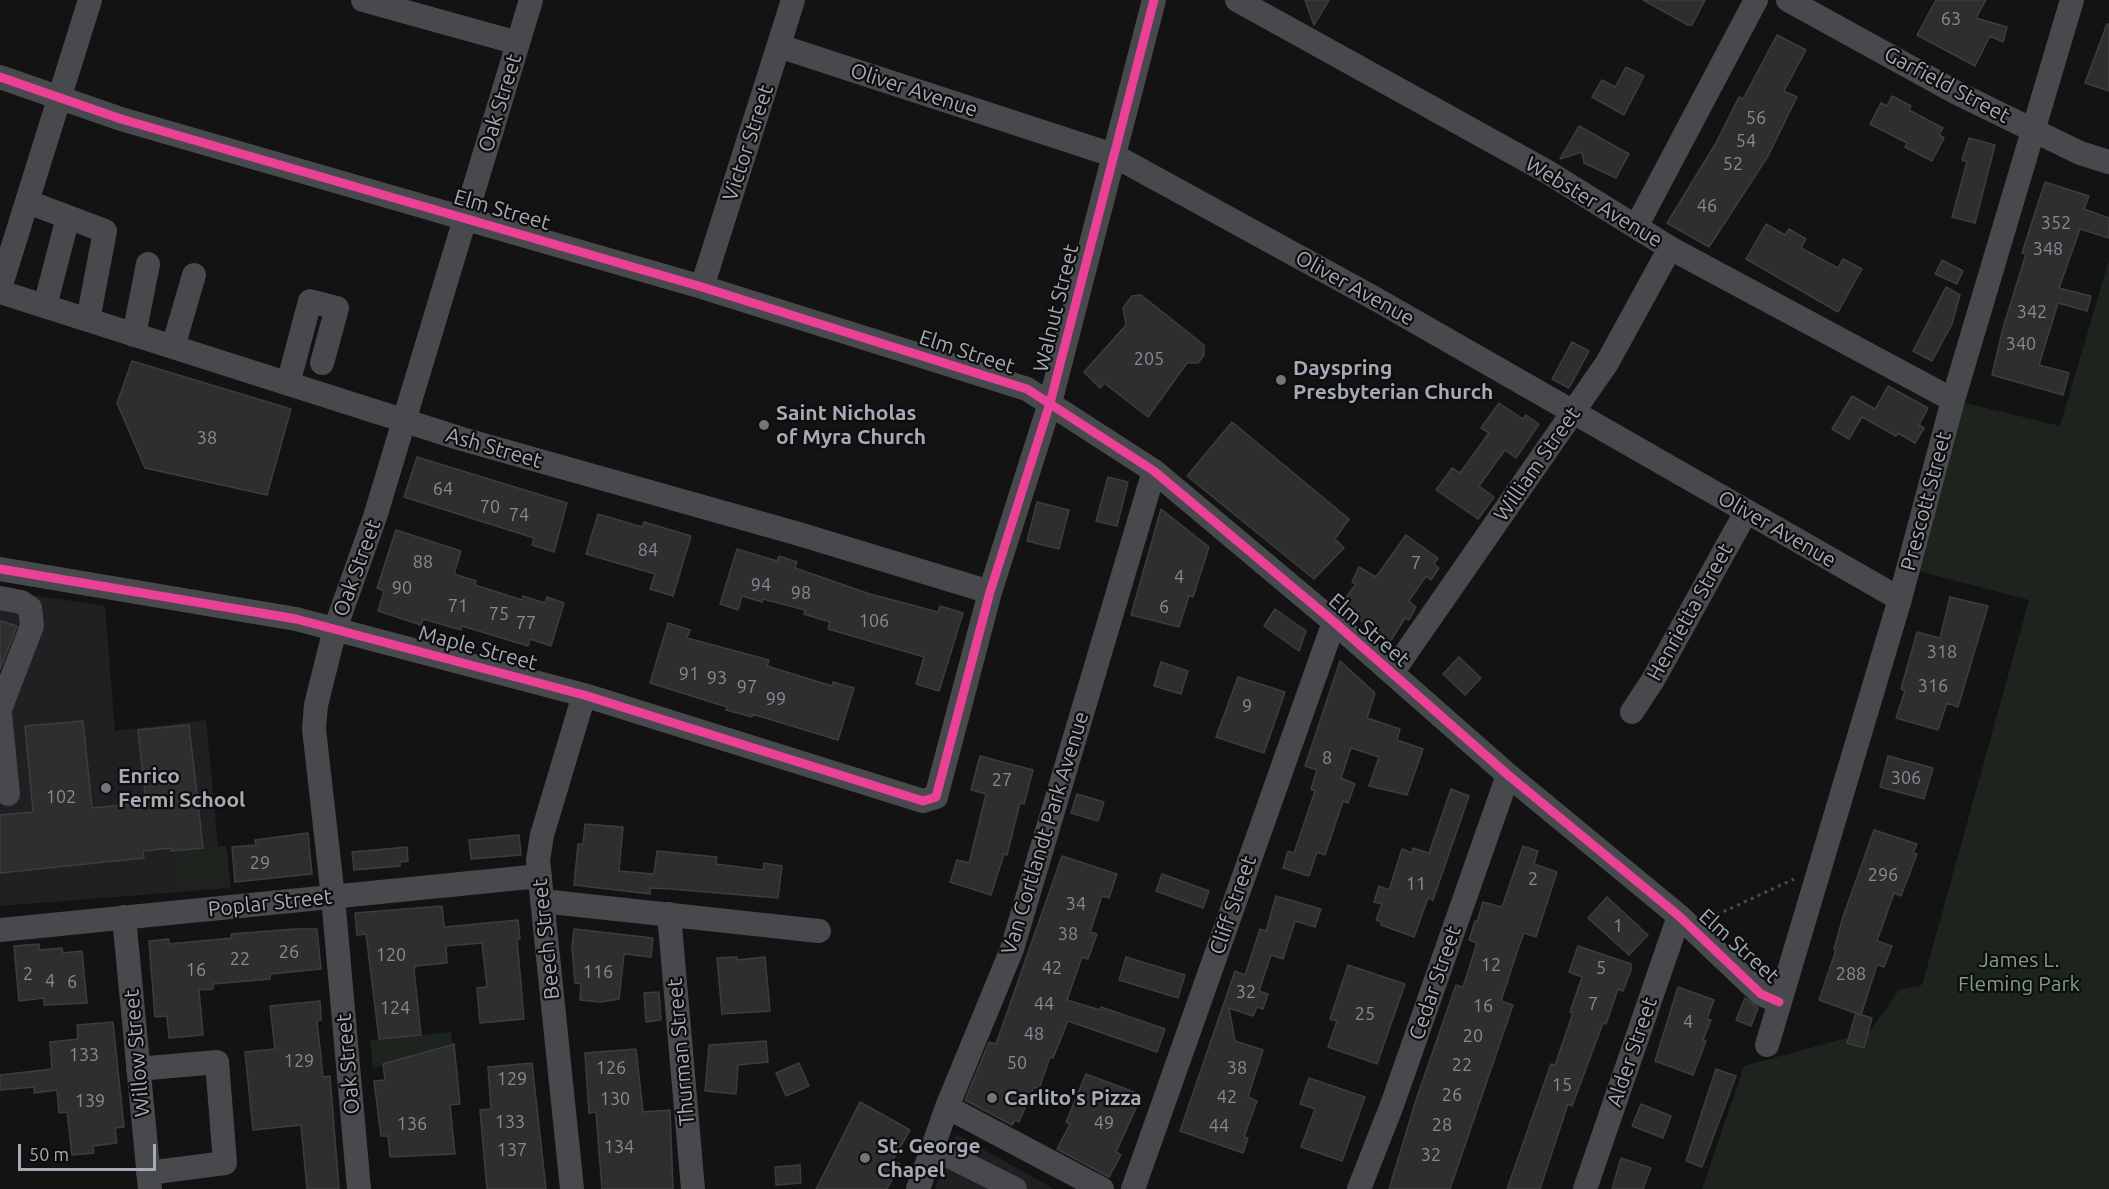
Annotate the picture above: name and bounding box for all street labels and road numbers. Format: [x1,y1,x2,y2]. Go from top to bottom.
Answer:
street label: Garfield Street [1880,41,2014,129]
street label: Oak Street [473,51,527,155]
street label: Oliver Avenue [847,58,981,122]
street label: Victor Street [717,82,779,204]
street label: Webster Avenue [1521,151,1667,253]
street label: Elm Street [451,184,553,236]
street label: Walnut Street [1028,241,1084,375]
street label: Oliver Avenue [1291,245,1419,331]
street label: Elm Street [916,325,1018,379]
street label: William Street [1488,402,1586,526]
street label: Ash Street [443,422,545,474]
street label: Prescott Street [1895,429,1957,573]
street label: Oliver Avenue [1713,485,1841,573]
street label: Oak Street [328,516,386,620]
street label: Henrietta Street [1642,539,1738,685]
street label: Elm Street [1323,588,1415,672]
street label: Maple Street [416,620,540,676]
street label: Van Cortlandt Park Avenue [996,708,1094,958]
street label: Cliff Street [1204,852,1262,958]
street label: Beech Street [527,877,565,1001]
street label: Poplar Street [207,884,333,922]
street label: Elm Street [1694,904,1784,988]
street label: Cedar Street [1404,923,1466,1043]
street label: Thurman Street [662,977,700,1127]
street label: Willow Street [119,988,155,1118]
street label: Alder Street [1601,994,1663,1110]
street label: Oak Street [331,1013,365,1115]

